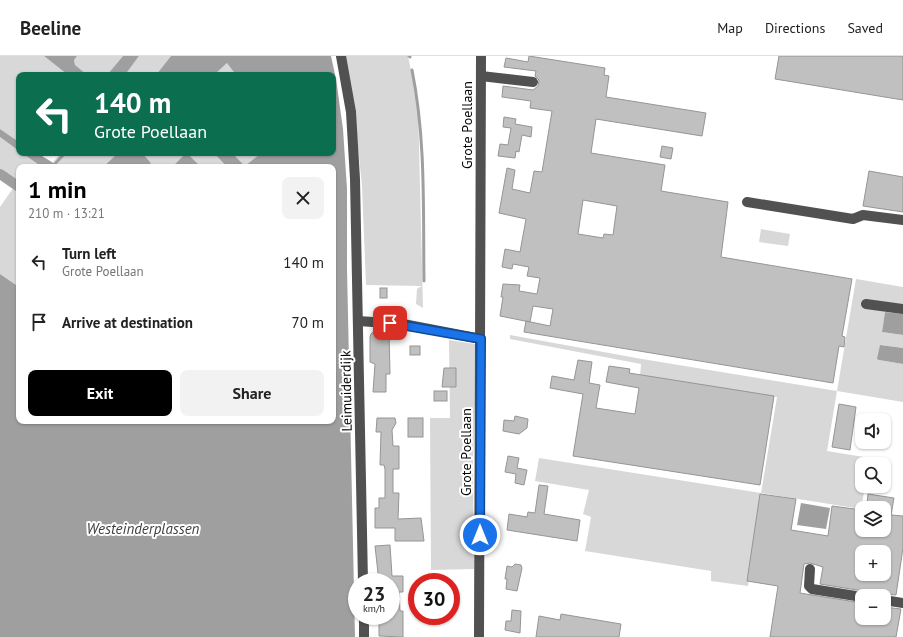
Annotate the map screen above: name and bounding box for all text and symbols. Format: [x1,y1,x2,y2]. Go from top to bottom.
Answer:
text: Beeline [20,16,81,40]
text: Map [717,19,743,37]
text: Directions [765,19,825,37]
text: Saved [847,19,883,37]
street label: Grote Poellaan [458,81,476,169]
text: 140 m [94,84,171,121]
icon: left [28,88,80,140]
text: Grote Poellaan [94,120,207,143]
text: 1 min [28,174,87,205]
button: close [282,177,324,219]
text: 210 m · 13:21 [28,205,105,222]
text: Turn left [62,244,116,263]
icon: left [28,251,50,273]
text: 140 m [283,253,324,272]
text: Grote Poellaan [62,263,144,280]
pin [373,306,407,340]
icon: arrive [28,311,50,333]
icon: arrive [379,312,401,334]
text: Arrive at destination [62,313,193,332]
text: 70 m [291,313,324,332]
street label: Leimuiderdijk [336,350,356,432]
button: Exit [28,370,172,416]
button: Share [180,370,324,416]
street label: Grote Poellaan [457,408,475,496]
map controls [855,413,891,625]
button: sound [855,413,891,449]
button: search [855,457,891,493]
button: layers [855,501,891,537]
position arrow [459,514,501,556]
water label: Westeinderplassen [87,519,200,538]
button: + [855,545,891,581]
speed limit sign: 30 [408,573,460,625]
text: 23 [363,581,385,607]
button: − [855,589,891,625]
text: km/h [363,602,385,615]

